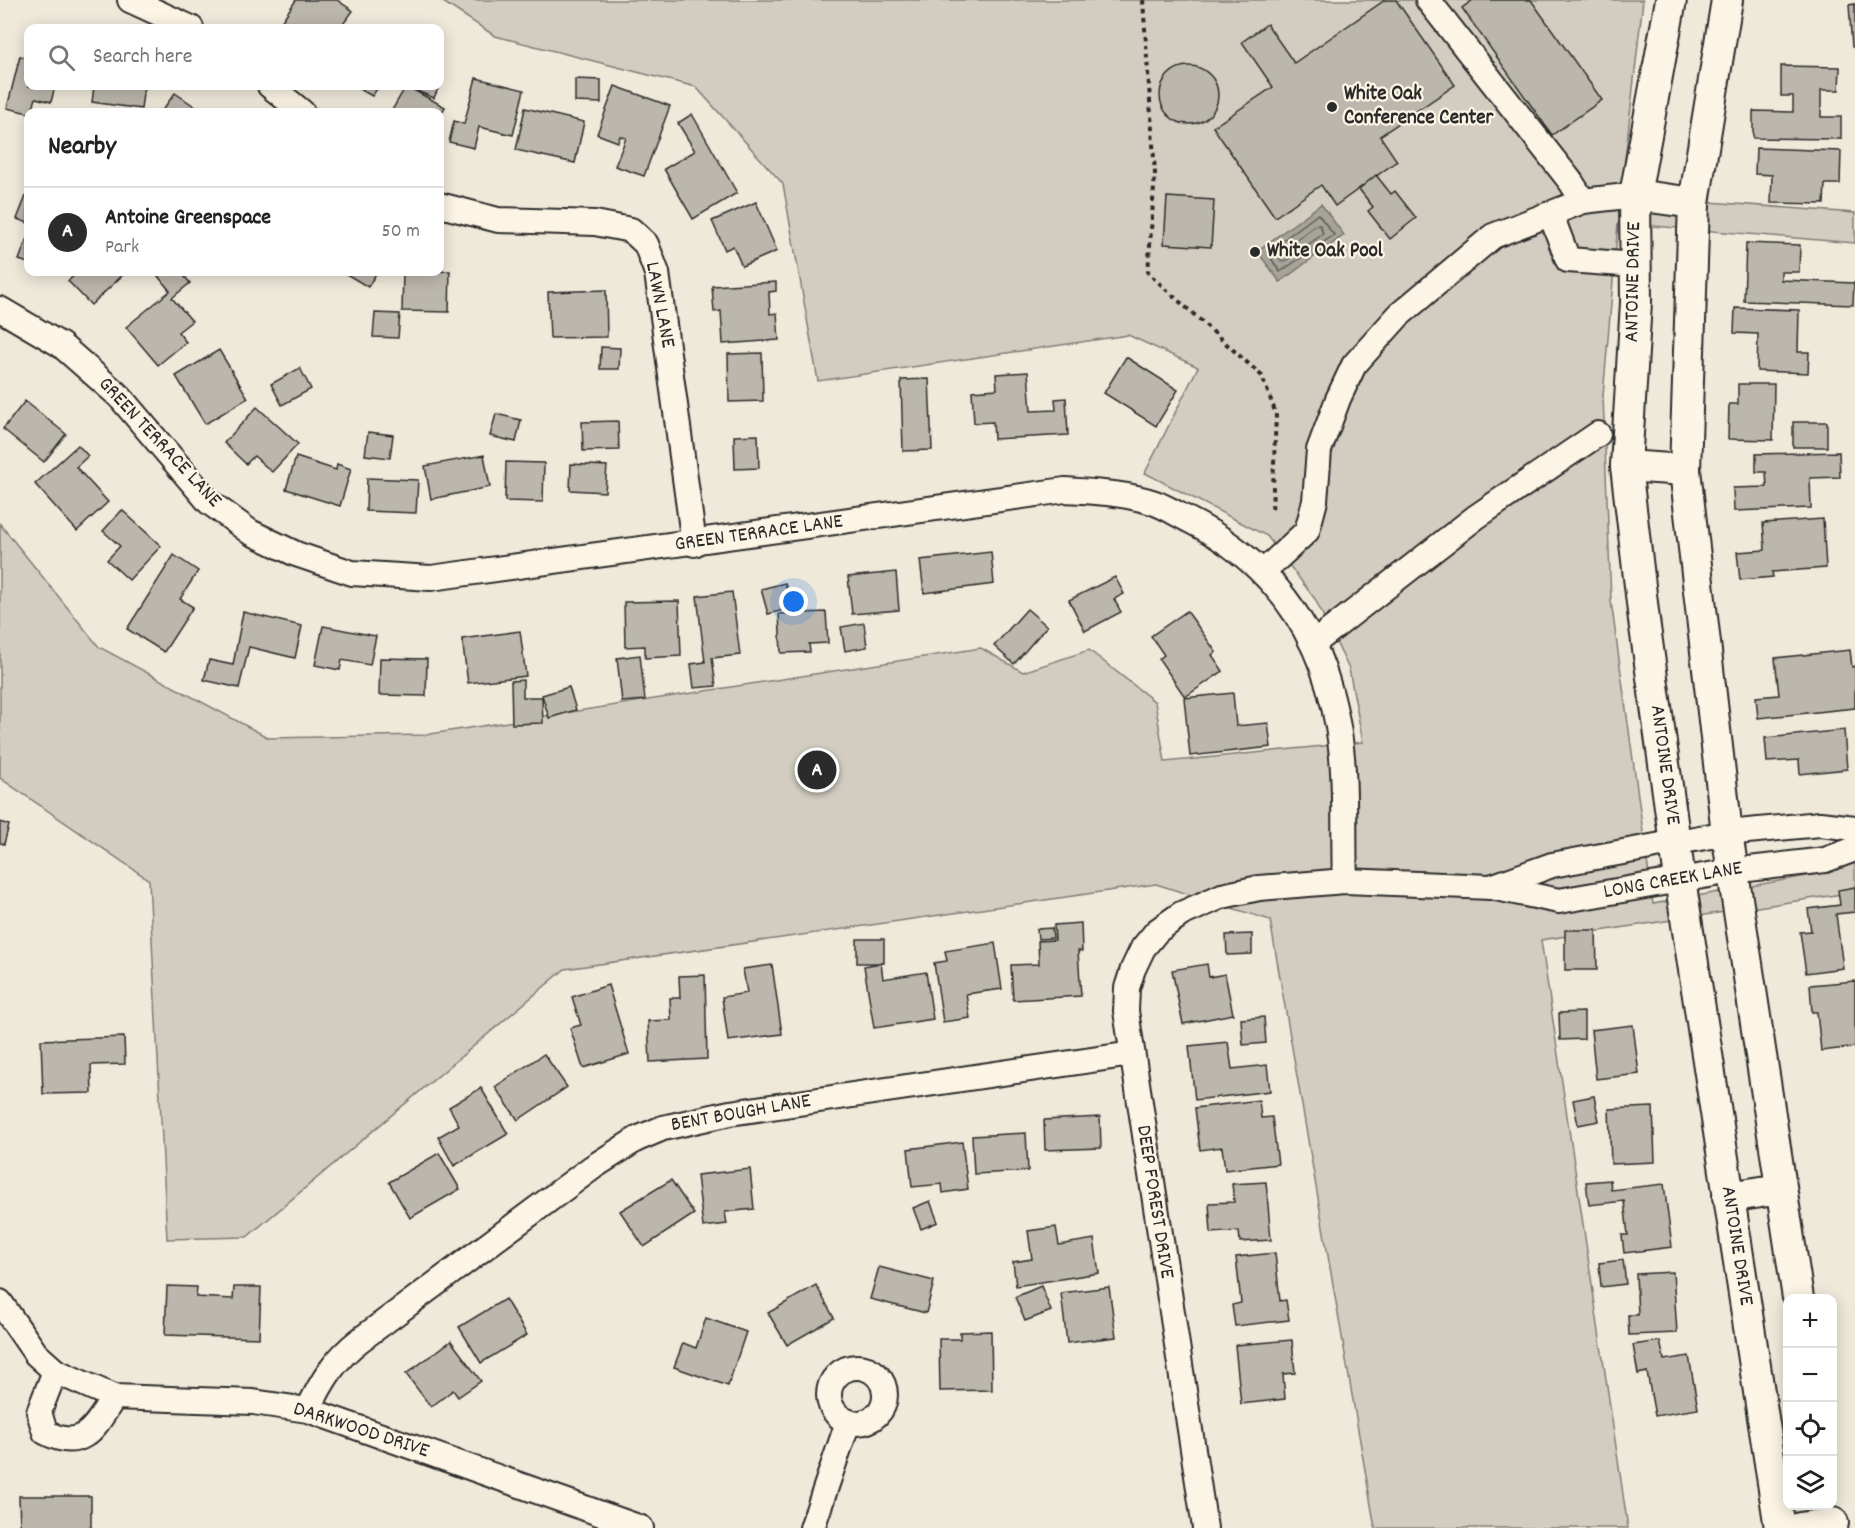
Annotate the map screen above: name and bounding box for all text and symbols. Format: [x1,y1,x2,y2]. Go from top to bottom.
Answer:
search box [24,24,444,90]
icon: search [45,41,78,74]
text: Search here [93,42,192,73]
place label: White Oak Conference Center [1344,80,1495,134]
marker: White Oak Conference Center [1325,100,1339,114]
text: Nearby [48,129,116,166]
text: Antoine Greenspace [105,203,271,234]
text: A [62,218,73,246]
text: 50 m [382,218,420,246]
street label: ANTOINE DRIVE [1618,221,1650,343]
text: Park [105,234,139,262]
place label: White Oak Pool [1267,237,1384,267]
marker: White Oak Pool [1248,245,1262,259]
street label: LAWN LANE [636,259,682,351]
street label: GREEN TERRACE LANE [90,371,228,516]
street label: GREEN TERRACE LANE [673,507,846,561]
your location [779,587,808,616]
street label: ANTOINE DRIVE [1641,703,1687,827]
pin: A [798,748,836,792]
street label: LONG CREEK LANE [1601,854,1745,908]
street label: BENT BOUGH LANE [669,1087,814,1141]
street label: DEEP FOREST DRIVE [1127,1123,1181,1281]
street label: ANTOINE DRIVE [1712,1184,1760,1308]
map controls [1783,1294,1837,1510]
button: + [1783,1294,1837,1348]
button: − [1783,1348,1837,1402]
street label: DARKWOOD DRIVE [289,1395,433,1467]
button: locate [1783,1402,1837,1456]
button: layers [1783,1456,1837,1510]

